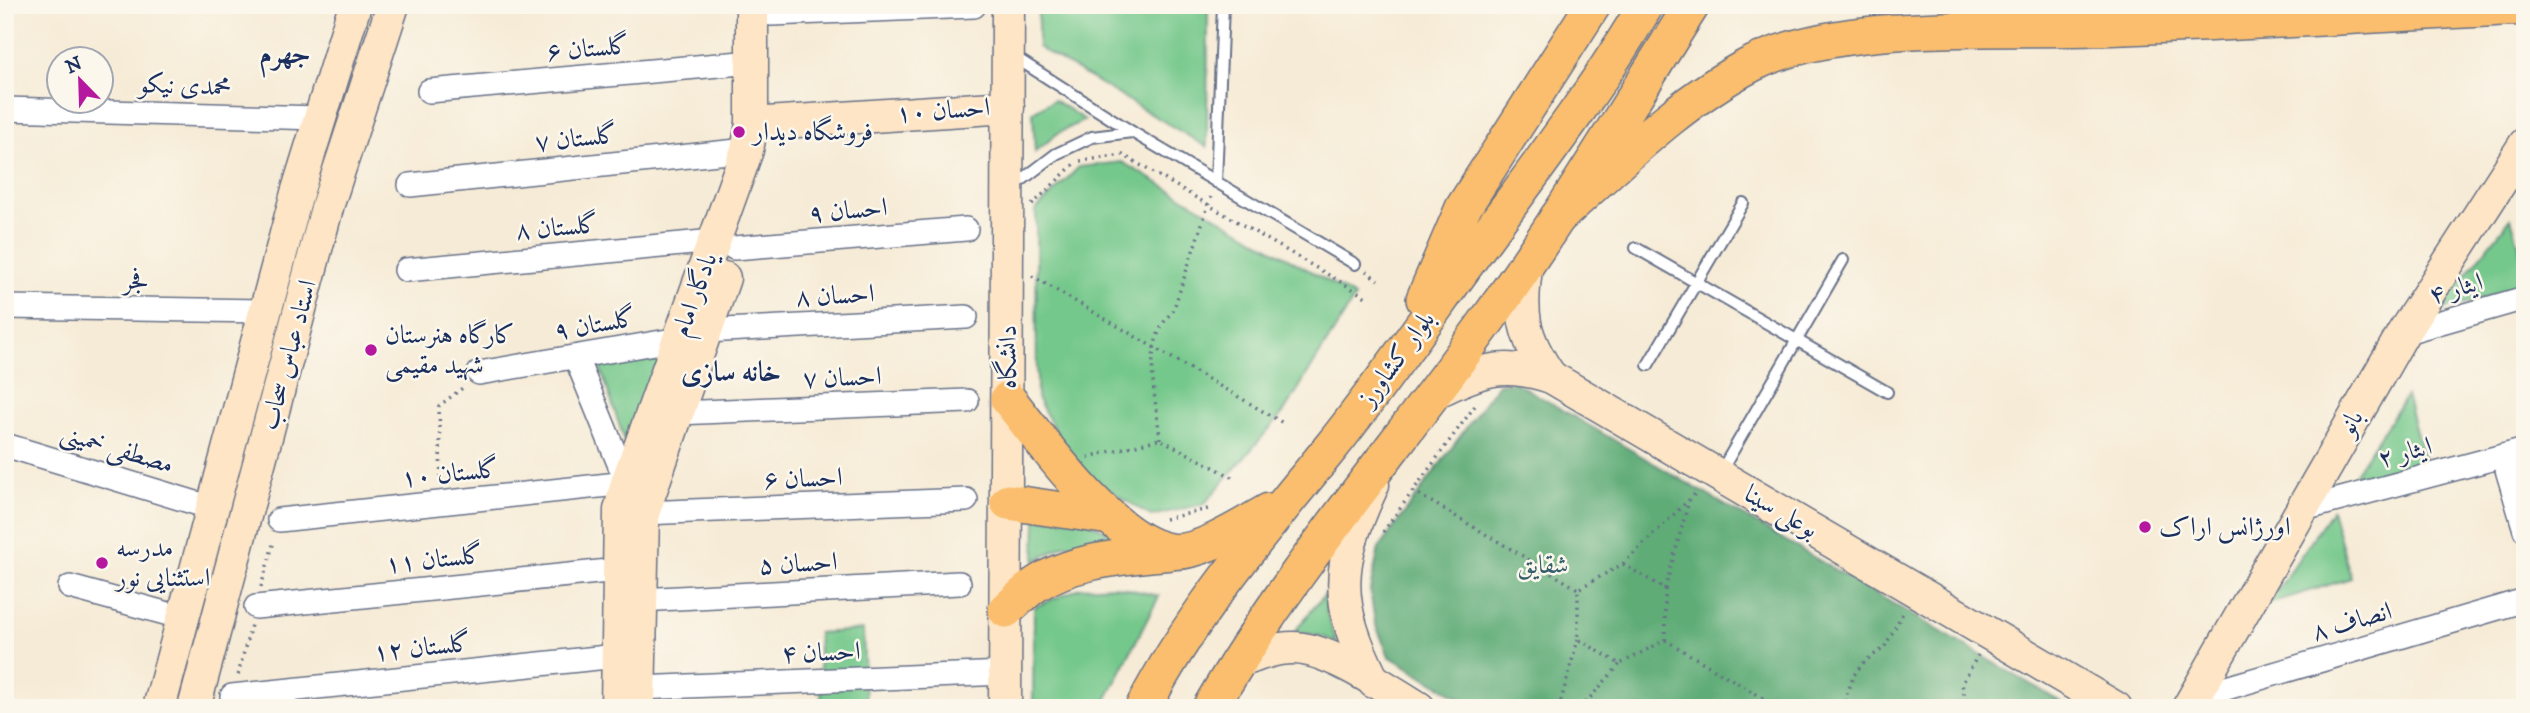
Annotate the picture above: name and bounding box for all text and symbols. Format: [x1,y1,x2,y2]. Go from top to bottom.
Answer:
street label: گلستان ۶ [545,29,631,69]
district label: جهرم [259,37,311,78]
north arrow [46,46,116,116]
text: N [62,52,86,79]
street label: محمدی نیکو [135,68,232,104]
street label: احسان ۱۰ [895,91,991,131]
place label: فروشگاه دیدار [750,115,873,149]
street label: گلستان ۷ [533,118,619,160]
marker: فروشگاه دیدار [731,124,747,140]
street label: احسان ۹ [807,191,889,231]
street label: گلستان ۸ [514,208,600,248]
street label: یادگار امام [665,247,731,343]
street label: فجر [120,264,149,298]
street label: ایثار ۴ [2425,266,2487,312]
street label: استاد عباس سحاب [253,276,325,434]
street label: احسان ۸ [795,277,875,315]
street label: گلستان ۹ [551,302,639,348]
street label: بلوار کشاورز [1349,305,1443,416]
place label: کارگاه هنرستان شهید مقیمی [385,319,515,382]
street label: دانشگاه [991,325,1025,389]
marker: کارگاه هنرستان شهید مقیمی [363,342,379,358]
district label: خانه سازی [681,355,781,390]
street label: احسان ۷ [802,360,882,396]
street label: بانو [2329,404,2371,445]
street label: مصطفی خمینی [56,416,178,483]
street label: ایثار ۲ [2374,430,2436,476]
street label: گلستان ۱۰ [399,452,501,496]
street label: احسان ۶ [763,461,843,497]
street label: بوعلی سینا [1737,478,1824,547]
place label: اورژانس اراک [2159,511,2291,544]
marker: اورژانس اراک [2137,519,2153,535]
place label: مدرسه استثنایی نور [113,532,210,595]
street label: گلستان ۱۱ [383,538,485,582]
street label: احسان ۵ [758,545,838,583]
park label: شقایق [1517,549,1569,582]
marker: مدرسه استثنایی نور [94,555,110,571]
street label: انصاف ۸ [2308,595,2396,649]
street label: گلستان ۱۲ [371,626,473,670]
street label: احسان ۴ [781,635,861,671]

